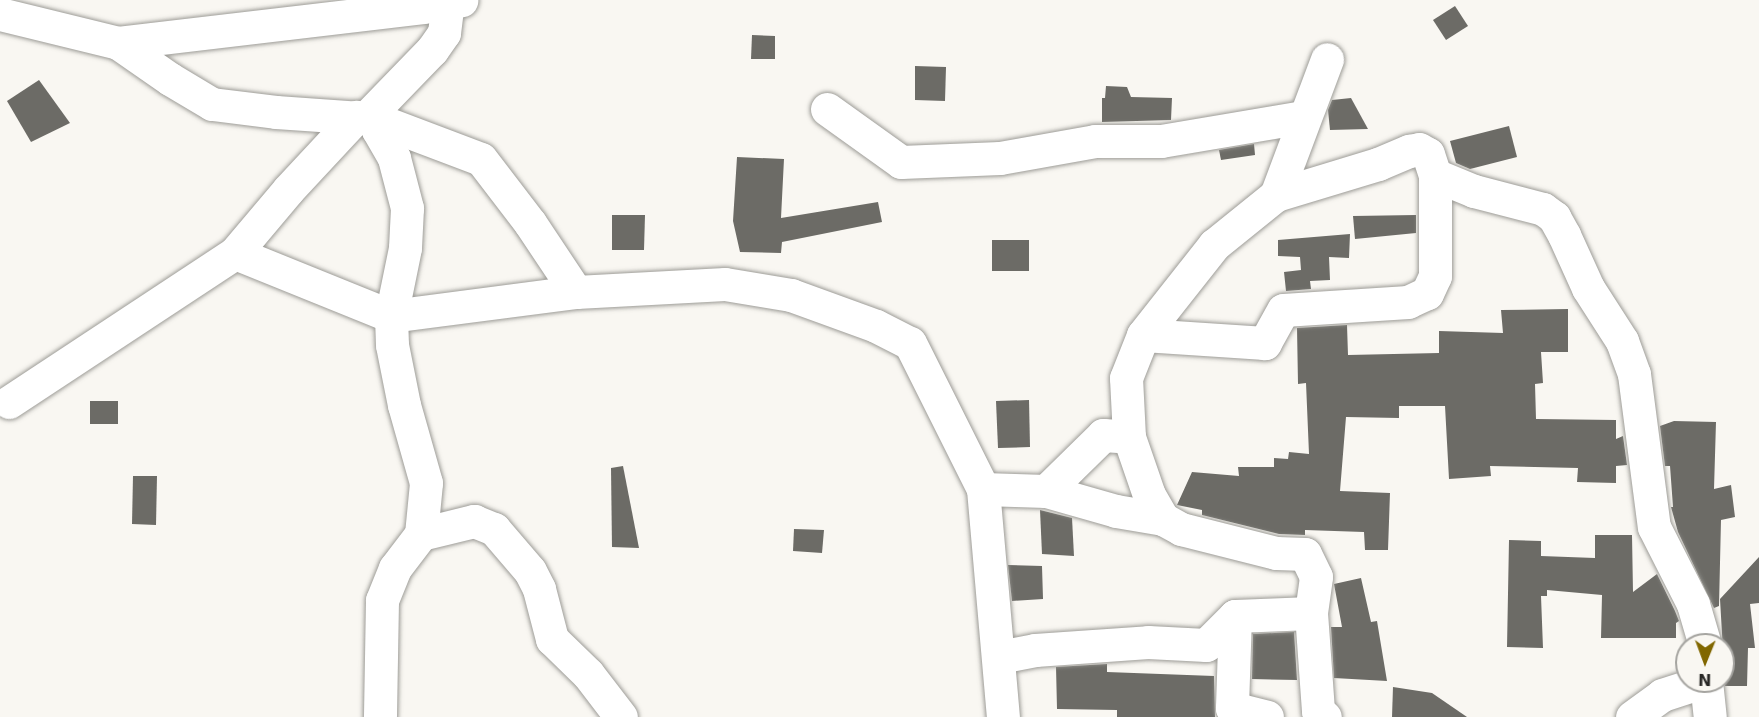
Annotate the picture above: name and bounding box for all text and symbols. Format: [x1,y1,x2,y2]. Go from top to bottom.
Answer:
north arrow [1675,633,1735,693]
text: N [1698,670,1712,689]

